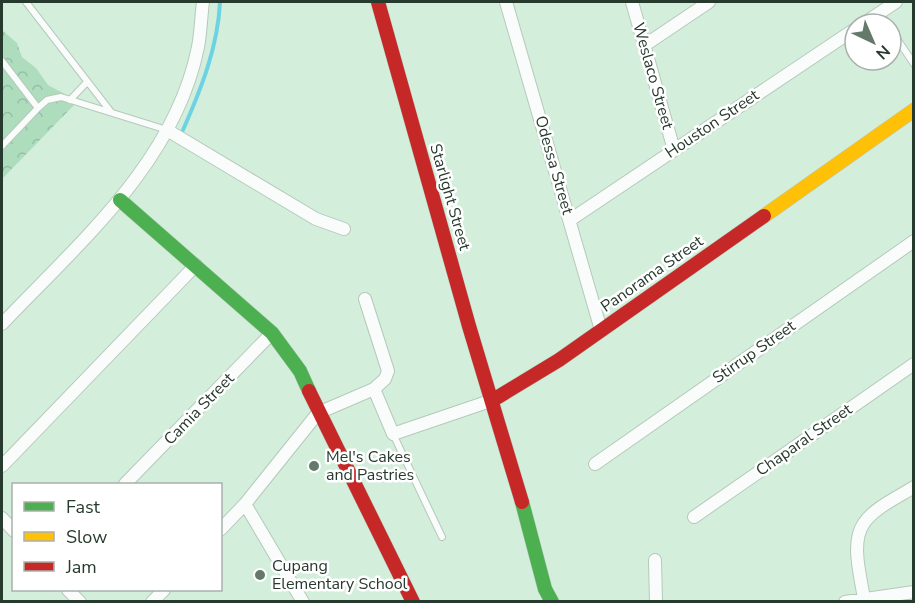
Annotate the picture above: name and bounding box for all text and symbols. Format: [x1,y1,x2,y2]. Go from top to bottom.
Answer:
north arrow [843,12,903,72]
street label: Weslaco Street [627,20,679,132]
text: N [871,40,895,64]
street label: Houston Street [661,84,764,164]
street label: Odessa Street [529,113,579,217]
street label: Starlight Street [424,141,476,253]
street label: Panorama Street [596,230,708,318]
street label: Stirrup Street [708,315,800,389]
street label: Camia Street [159,368,239,450]
street label: Chaparal Street [751,398,857,481]
place label: Mel's Cakes and Pastries [326,446,414,486]
marker: Mel's Cakes and Pastries [307,459,321,473]
legend [12,483,222,591]
text: Fast [66,495,101,519]
text: Slow [66,525,107,549]
text: Jam [65,555,97,579]
place label: Cupang Elementary School [272,555,408,595]
marker: Cupang Elementary School [253,568,267,582]

